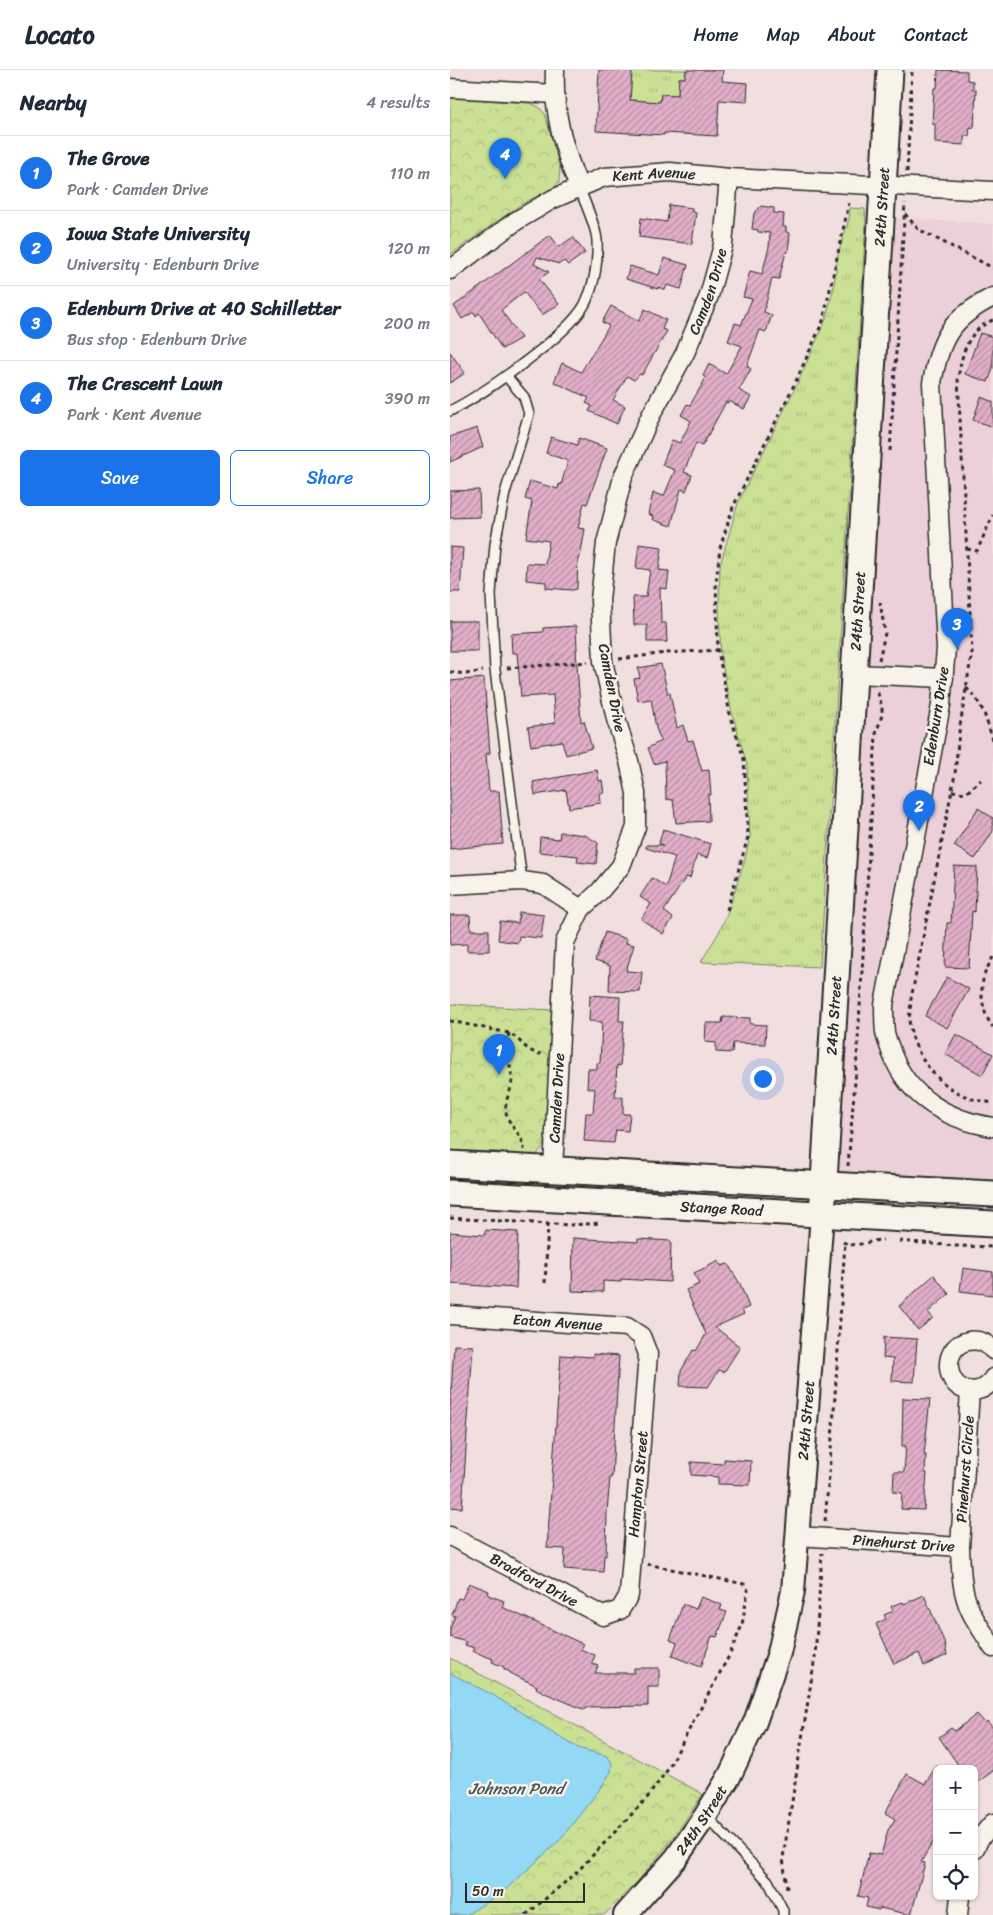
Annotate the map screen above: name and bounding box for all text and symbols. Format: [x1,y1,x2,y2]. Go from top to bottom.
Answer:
text: Locato [25,14,95,56]
text: Home [694,19,739,51]
text: Map [767,19,800,51]
text: About [828,19,876,51]
text: Contact [904,19,968,51]
text: Nearby [20,84,86,122]
text: 4 results [366,88,430,117]
pin: 4 [489,138,521,179]
text: The Grove [67,142,150,175]
text: 1 [33,159,39,188]
text: 110 m [390,159,430,188]
street label: Kent Avenue [611,159,697,189]
street label: 24th Street [867,166,897,247]
text: Park · Camden Drive [67,175,208,204]
text: Iowa State University [67,217,250,250]
text: 2 [31,234,41,263]
text: 120 m [387,234,430,263]
street label: Camden Drive [681,245,735,339]
text: University · Edenburn Drive [67,250,259,279]
text: Edenburn Drive at 40 Schilletter [67,292,340,325]
text: 3 [32,309,40,338]
text: 200 m [384,309,430,338]
text: Bus stop · Edenburn Drive [67,325,247,354]
text: The Crescent Lawn [67,367,223,400]
text: 4 [31,384,41,413]
text: 390 m [385,384,430,413]
text: Park · Kent Avenue [67,400,202,429]
button: Save [20,450,220,506]
button: Share [230,450,430,506]
street label: 24th Street [843,570,873,652]
pin: 3 [941,608,973,649]
street label: Camden Drive [591,641,633,735]
street label: Edenburn Drive [915,664,957,767]
pin: 2 [903,790,935,831]
street label: 24th Street [819,974,849,1056]
pin: 1 [483,1034,515,1075]
street label: Camden Drive [541,1052,572,1144]
your location [750,1066,776,1092]
street label: Stange Road [679,1193,765,1224]
street label: Eaton Avenue [512,1306,604,1338]
street label: 24th Street [790,1379,822,1461]
street label: Pinehurst Circle [948,1414,982,1524]
street label: Hampton Street [620,1429,656,1538]
street label: Pinehurst Drive [852,1527,956,1560]
street label: Bradford Drive [485,1546,583,1614]
map controls [933,1765,978,1900]
button: + [933,1765,978,1810]
water label: Johnson Pond [469,1774,568,1803]
street label: 24th Street [668,1780,734,1861]
button: − [933,1810,978,1855]
button: locate [933,1855,978,1900]
text: 50 m [472,1879,504,1904]
scale bar [465,1880,585,1903]

